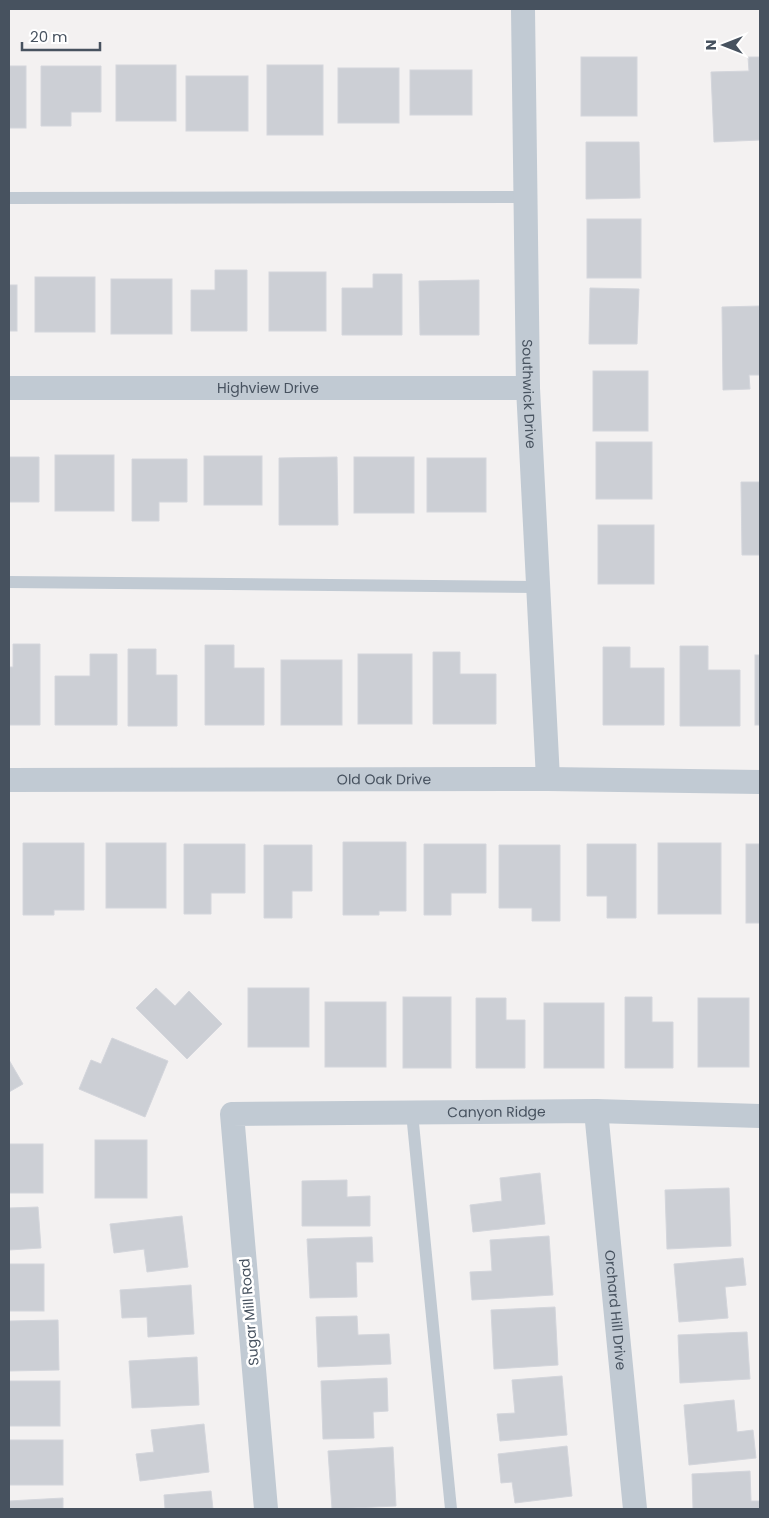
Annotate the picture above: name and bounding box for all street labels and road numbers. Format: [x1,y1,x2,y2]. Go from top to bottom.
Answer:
street label: Southwick Drive [517,339,541,450]
street label: Highview Drive [217,378,319,398]
street label: Old Oak Drive [337,769,431,789]
street label: Canyon Ridge [447,1101,546,1122]
street label: Orchard Hill Drive [600,1249,631,1371]
street label: Sugar Mill Road [234,1258,264,1366]

